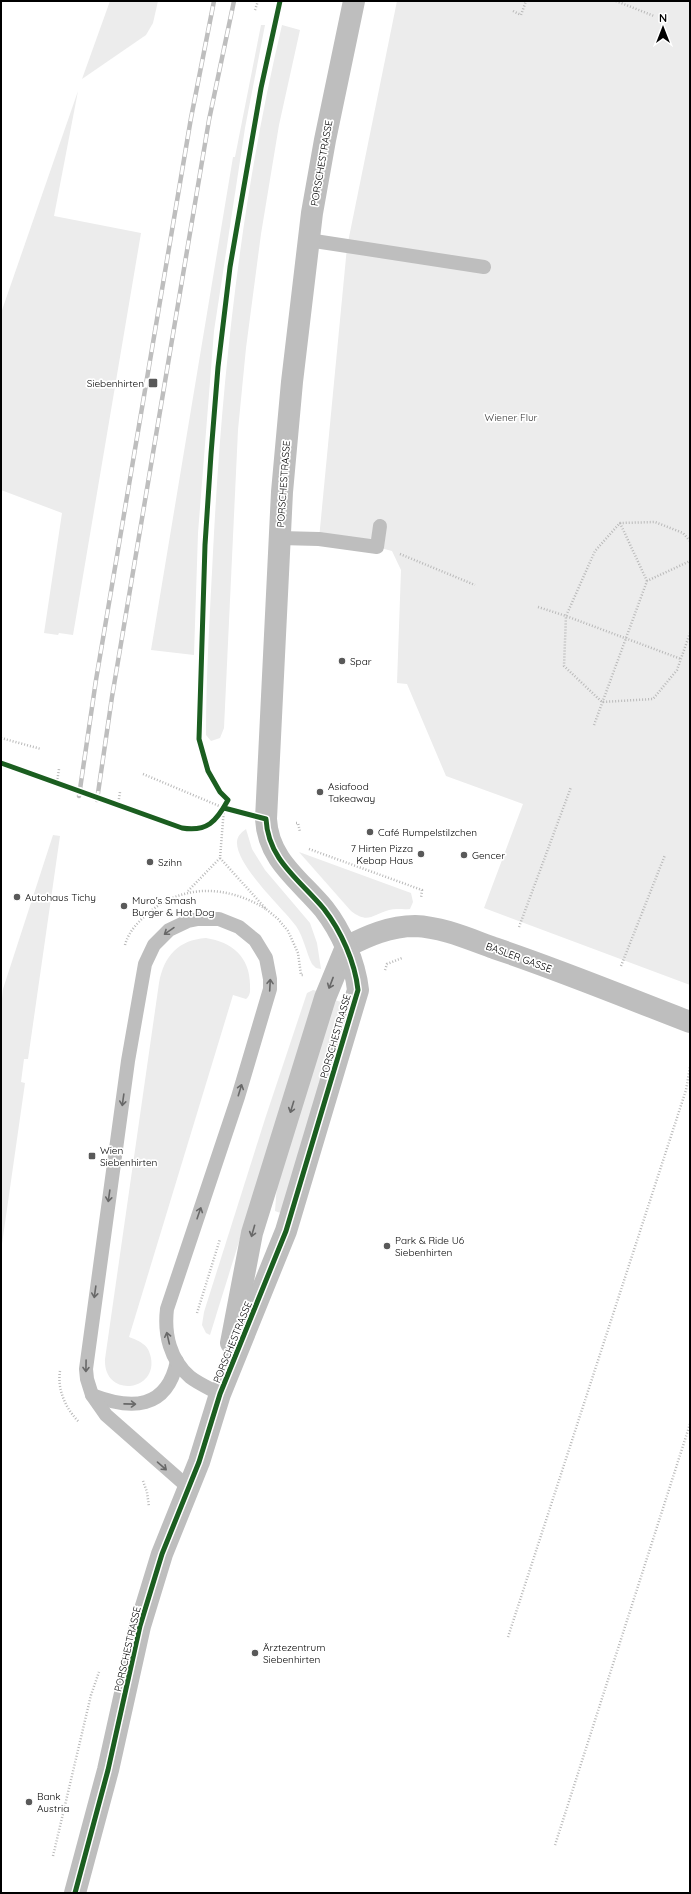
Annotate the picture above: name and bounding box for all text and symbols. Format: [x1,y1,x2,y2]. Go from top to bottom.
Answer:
north arrow [643,8,683,48]
text: N [659,11,667,25]
street label: PORSCHESTRASSE [308,119,336,207]
place label: Siebenhirten [87,377,144,390]
marker: Siebenhirten [147,377,159,389]
park label: Wiener Flur [485,411,538,424]
street label: PORSCHESTRASSE [274,440,293,528]
place label: Spar [350,655,372,668]
marker: Spar [337,656,347,666]
place label: Asiafood Takeaway [328,780,375,805]
marker: Asiafood Takeaway [315,787,325,797]
place label: Café Rumpelstilzchen [378,826,477,839]
marker: Café Rumpelstilzchen [365,827,375,837]
place label: 7 Hirten Pizza Kebap Haus [351,842,413,867]
marker: 7 Hirten Pizza Kebap Haus [416,849,426,859]
place label: Gencer [472,849,505,862]
marker: Gencer [459,850,469,860]
place label: Szihn [158,856,182,869]
marker: Szihn [145,857,155,867]
place label: Autohaus Tichy [25,891,96,904]
marker: Autohaus Tichy [12,892,22,902]
place label: Muro's Smash Burger & Hot Dog [132,894,215,919]
marker: Muro's Smash Burger & Hot Dog [119,901,129,911]
one-way arrow [163,927,174,935]
street label: BASLER GASSE [484,939,554,976]
one-way arrow [327,977,335,989]
one-way arrow [266,979,274,992]
street label: PORSCHESTRASSE [317,992,354,1080]
one-way arrow [237,1083,244,1096]
one-way arrow [119,1093,127,1106]
one-way arrow [288,1100,295,1113]
place label: Wien Siebenhirten [100,1144,157,1169]
marker: Wien Siebenhirten [87,1151,97,1161]
one-way arrow [105,1189,113,1202]
one-way arrow [196,1207,203,1220]
one-way arrow [249,1224,256,1237]
place label: Park & Ride U6 Siebenhirten [395,1234,465,1259]
marker: Park & Ride U6 Siebenhirten [382,1241,392,1251]
one-way arrow [91,1285,99,1298]
street label: PORSCHESTRASSE [210,1299,255,1385]
one-way arrow [163,1331,171,1344]
one-way arrow [82,1359,90,1372]
one-way arrow [123,1401,136,1408]
one-way arrow [157,1461,167,1470]
street label: PORSCHESTRASSE [111,1605,144,1693]
place label: Ärztezentrum Siebenhirten [263,1641,325,1666]
marker: Ärztezentrum Siebenhirten [250,1648,260,1658]
place label: Bank Austria [37,1790,69,1815]
marker: Bank Austria [24,1797,34,1807]

